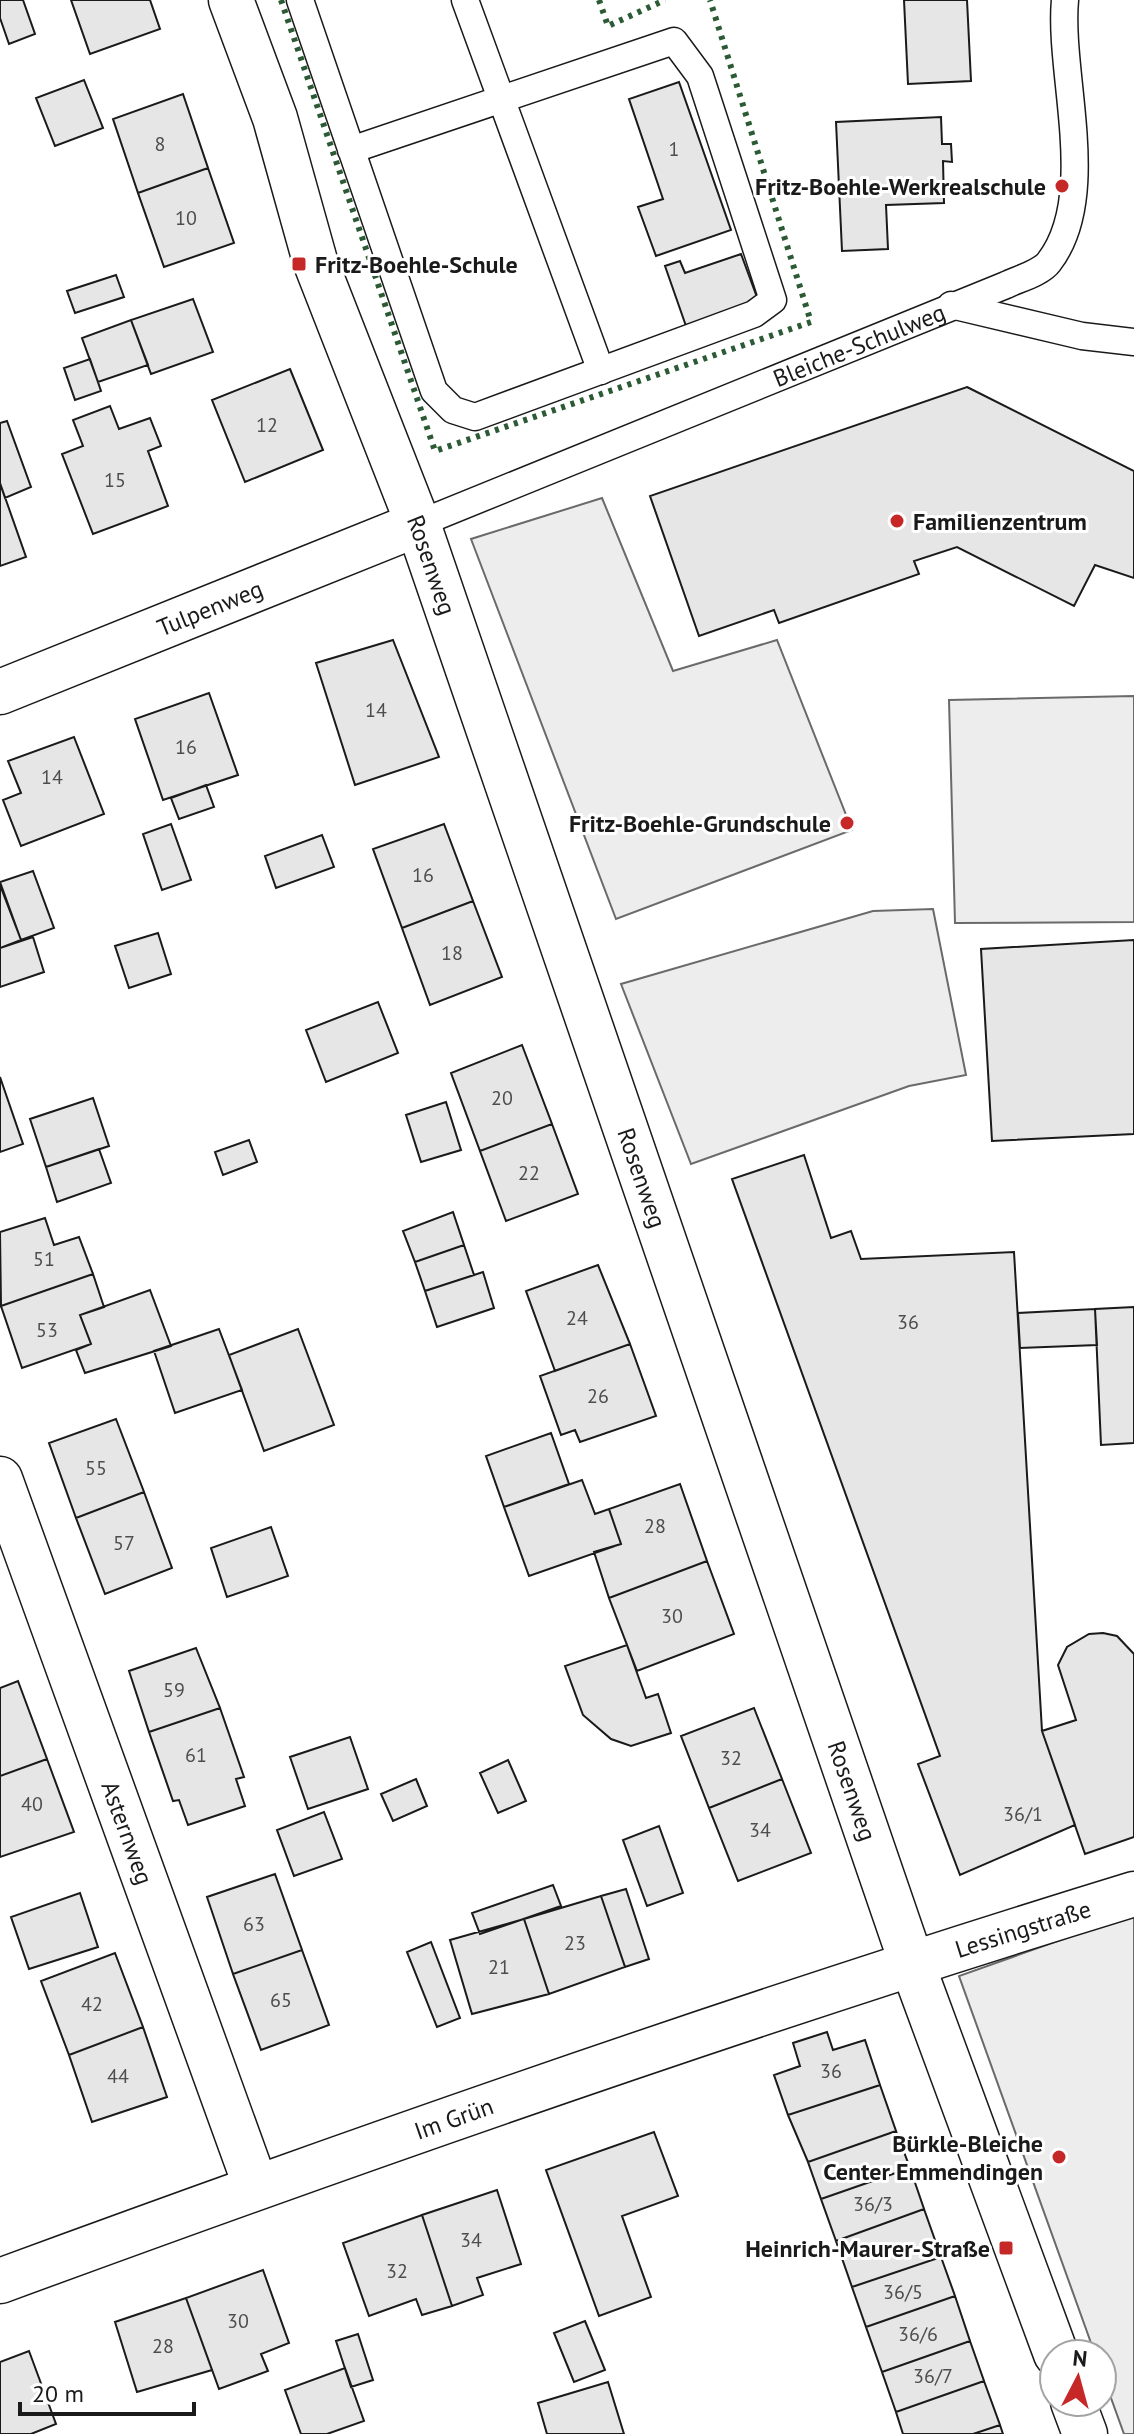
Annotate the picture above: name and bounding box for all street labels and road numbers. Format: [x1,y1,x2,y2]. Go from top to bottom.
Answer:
street label: Bleiche-Schulweg [768,296,950,394]
street label: Rosenweg [400,510,463,619]
street label: Tulpenweg [152,573,267,643]
street label: Rosenweg [611,1124,674,1232]
street label: Rosenweg [821,1737,884,1845]
street label: Asternweg [95,1777,161,1889]
street label: Lessingstraße [951,1893,1095,1965]
street label: Im Grün [410,2090,497,2146]

